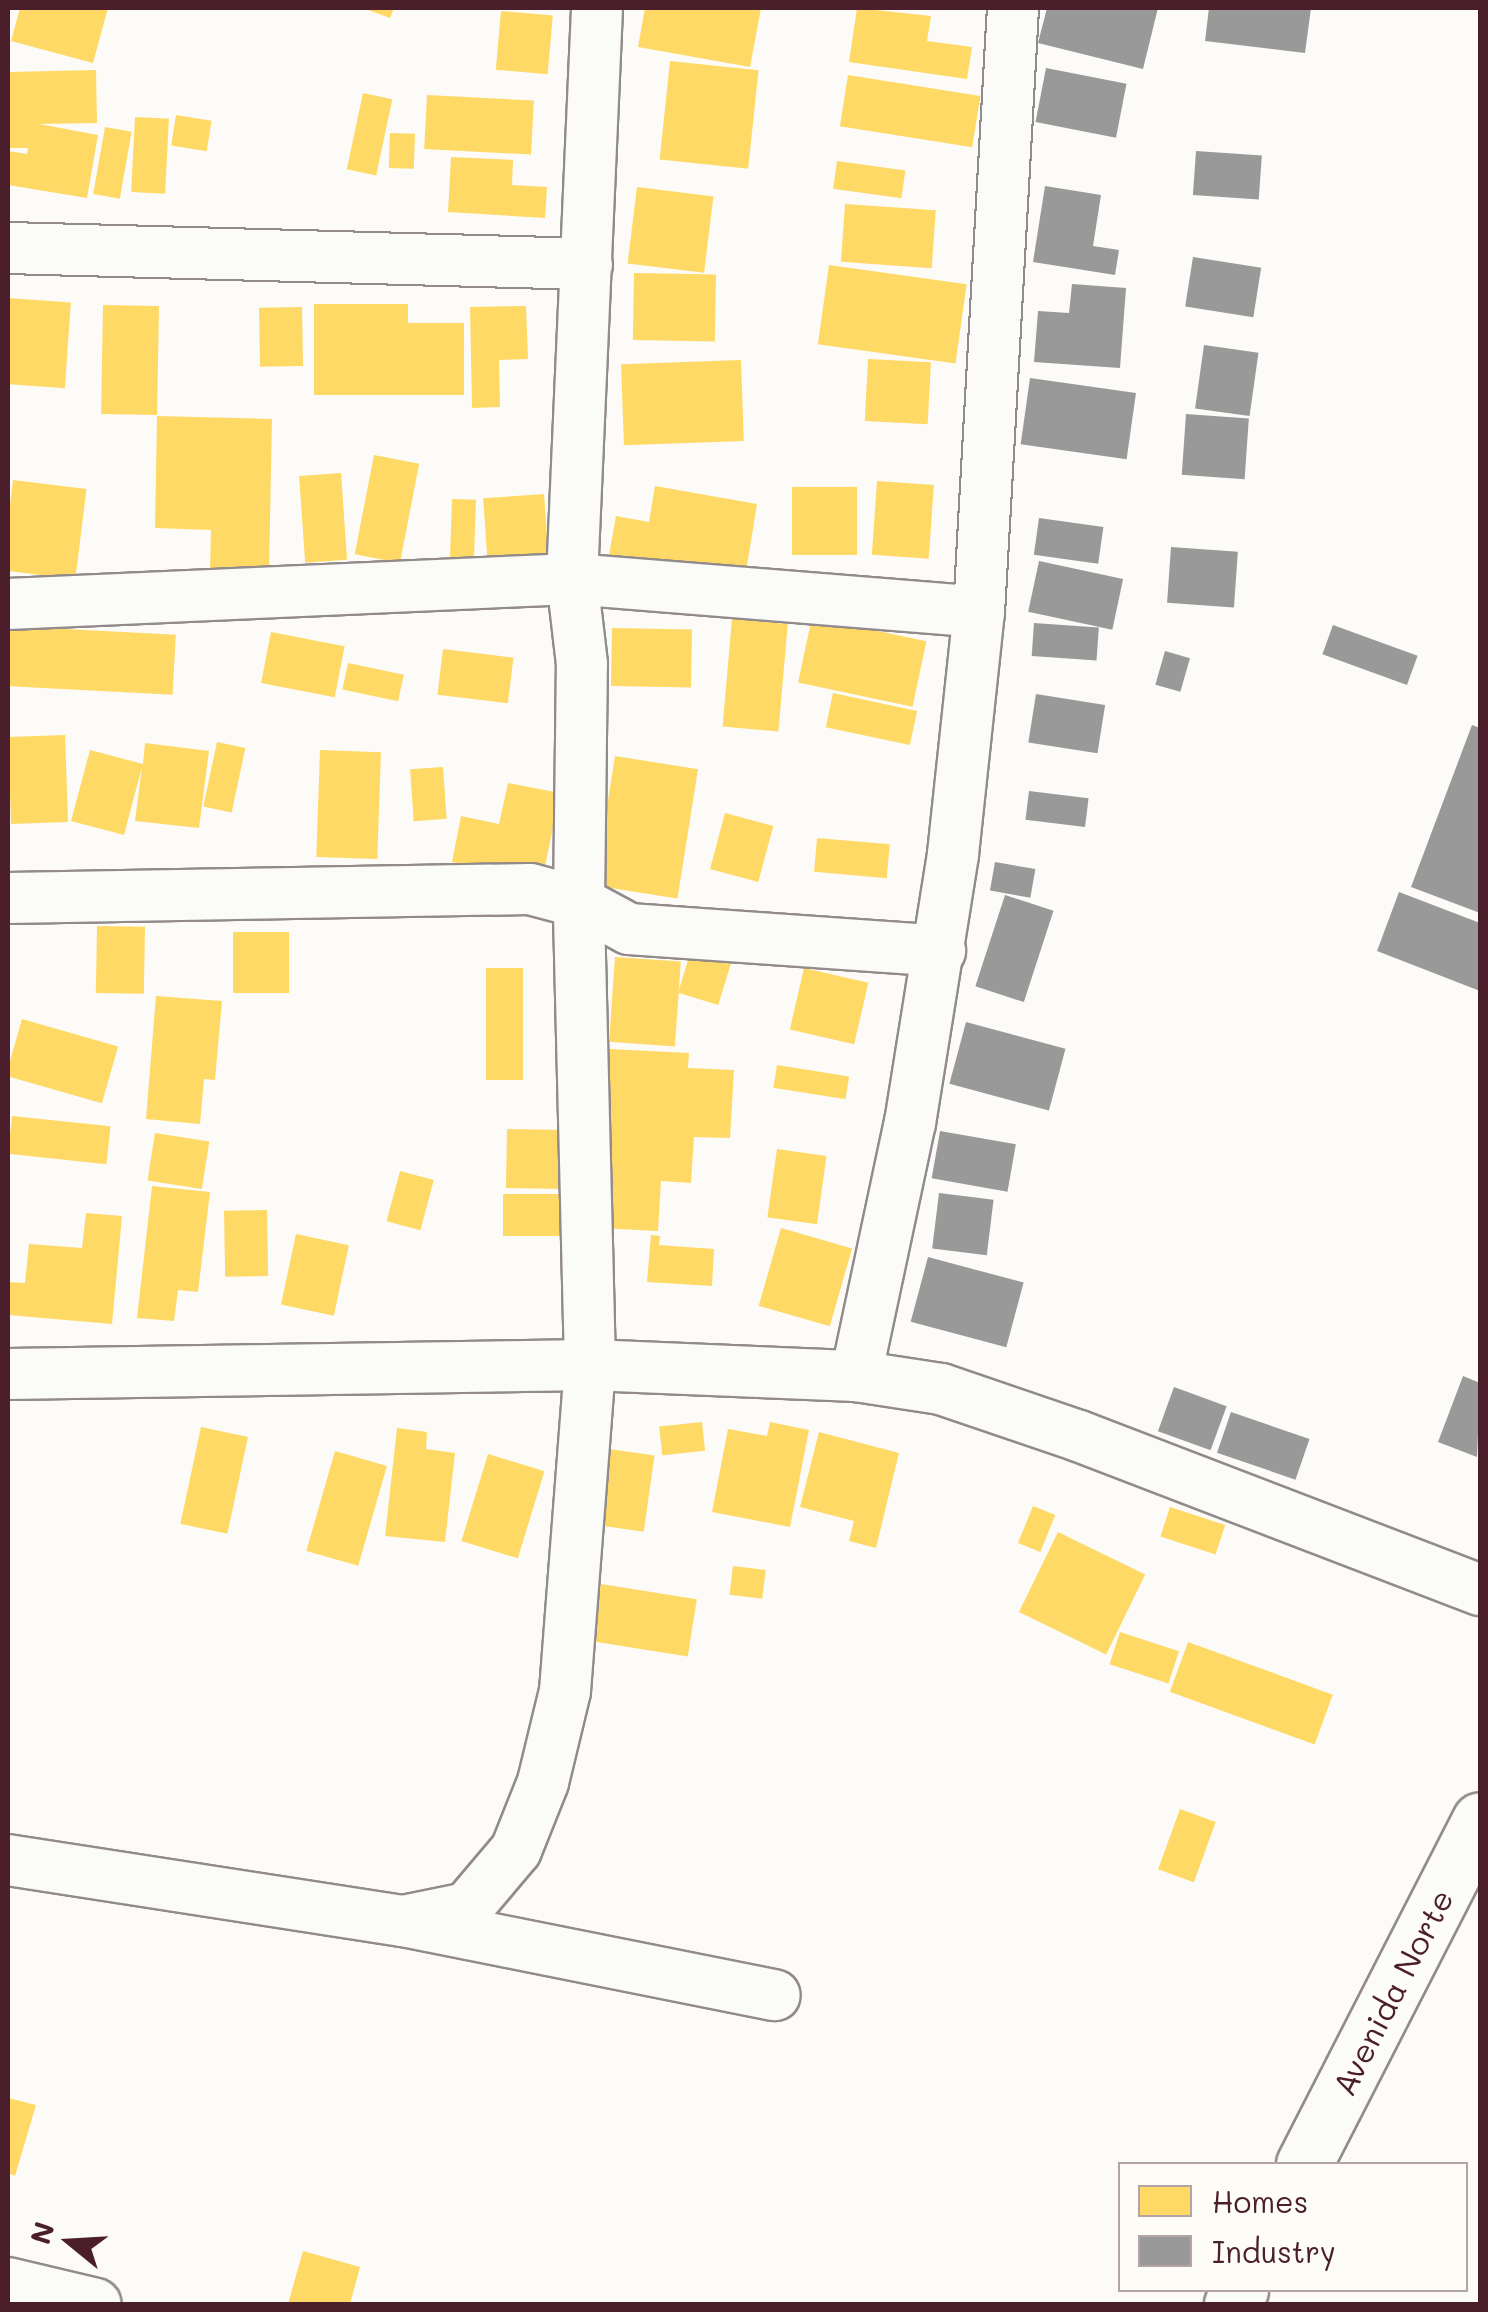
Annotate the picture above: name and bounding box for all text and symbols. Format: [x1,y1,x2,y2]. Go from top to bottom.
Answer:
street label: Avenida Norte [1324,1883,1460,2101]
legend [1118,2162,1468,2292]
text: Homes [1212,2181,1308,2221]
north arrow [20,2192,120,2292]
text: N [21,2217,62,2248]
text: Industry [1212,2231,1336,2271]

